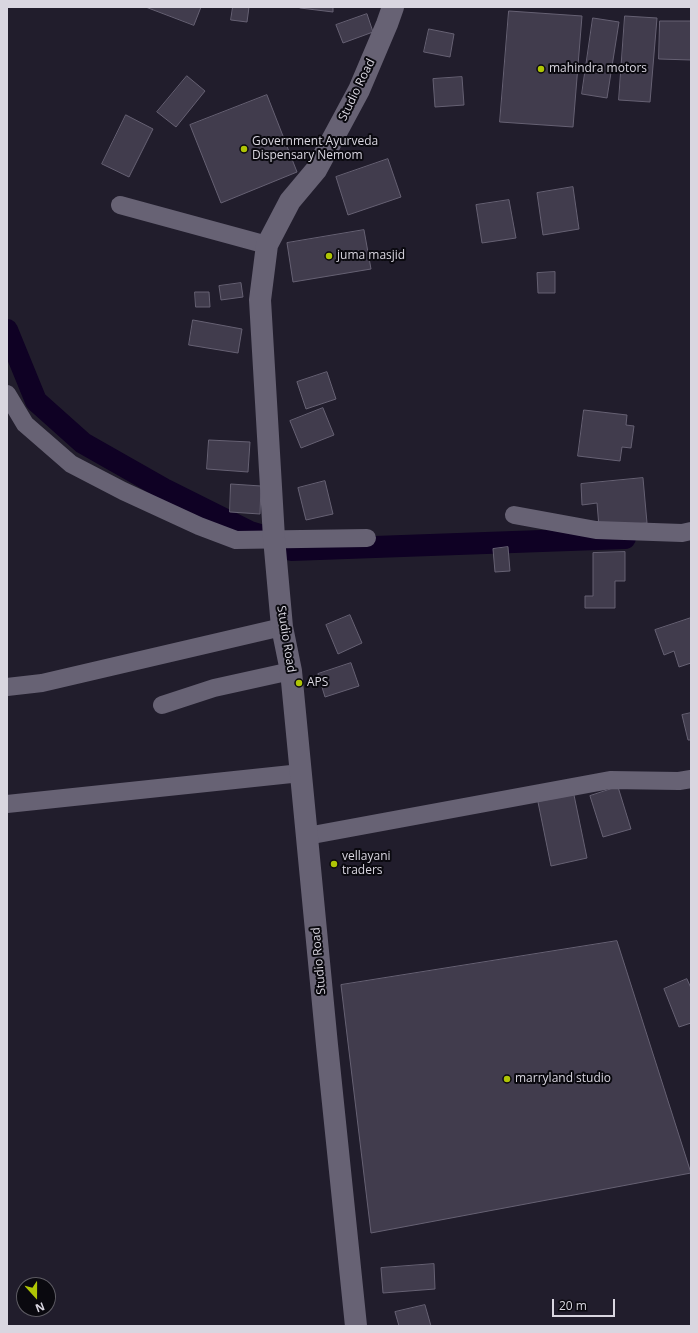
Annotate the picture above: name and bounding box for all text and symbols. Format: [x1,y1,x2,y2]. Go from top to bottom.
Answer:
street label: Studio Road [336,56,378,124]
place label: mahindra motors [549,62,647,76]
marker: mahindra motors [536,64,546,74]
place label: Government Ayurveda Dispensary Nemom [252,135,378,163]
marker: Government Ayurveda Dispensary Nemom [239,144,249,154]
place label: juma masjid [337,249,405,263]
marker: juma masjid [324,251,334,261]
street label: Studio Road [274,605,298,673]
place label: APS [307,676,328,690]
marker: APS [294,678,304,688]
place label: vellayani traders [342,850,391,878]
marker: vellayani traders [329,859,339,869]
street label: Studio Road [309,927,329,995]
place label: marryland studio [515,1072,611,1086]
marker: marryland studio [502,1074,512,1084]
north arrow [16,1277,56,1317]
scale bar [554,1291,617,1317]
text: 20 m [559,1297,587,1314]
text: N [33,1299,47,1316]

